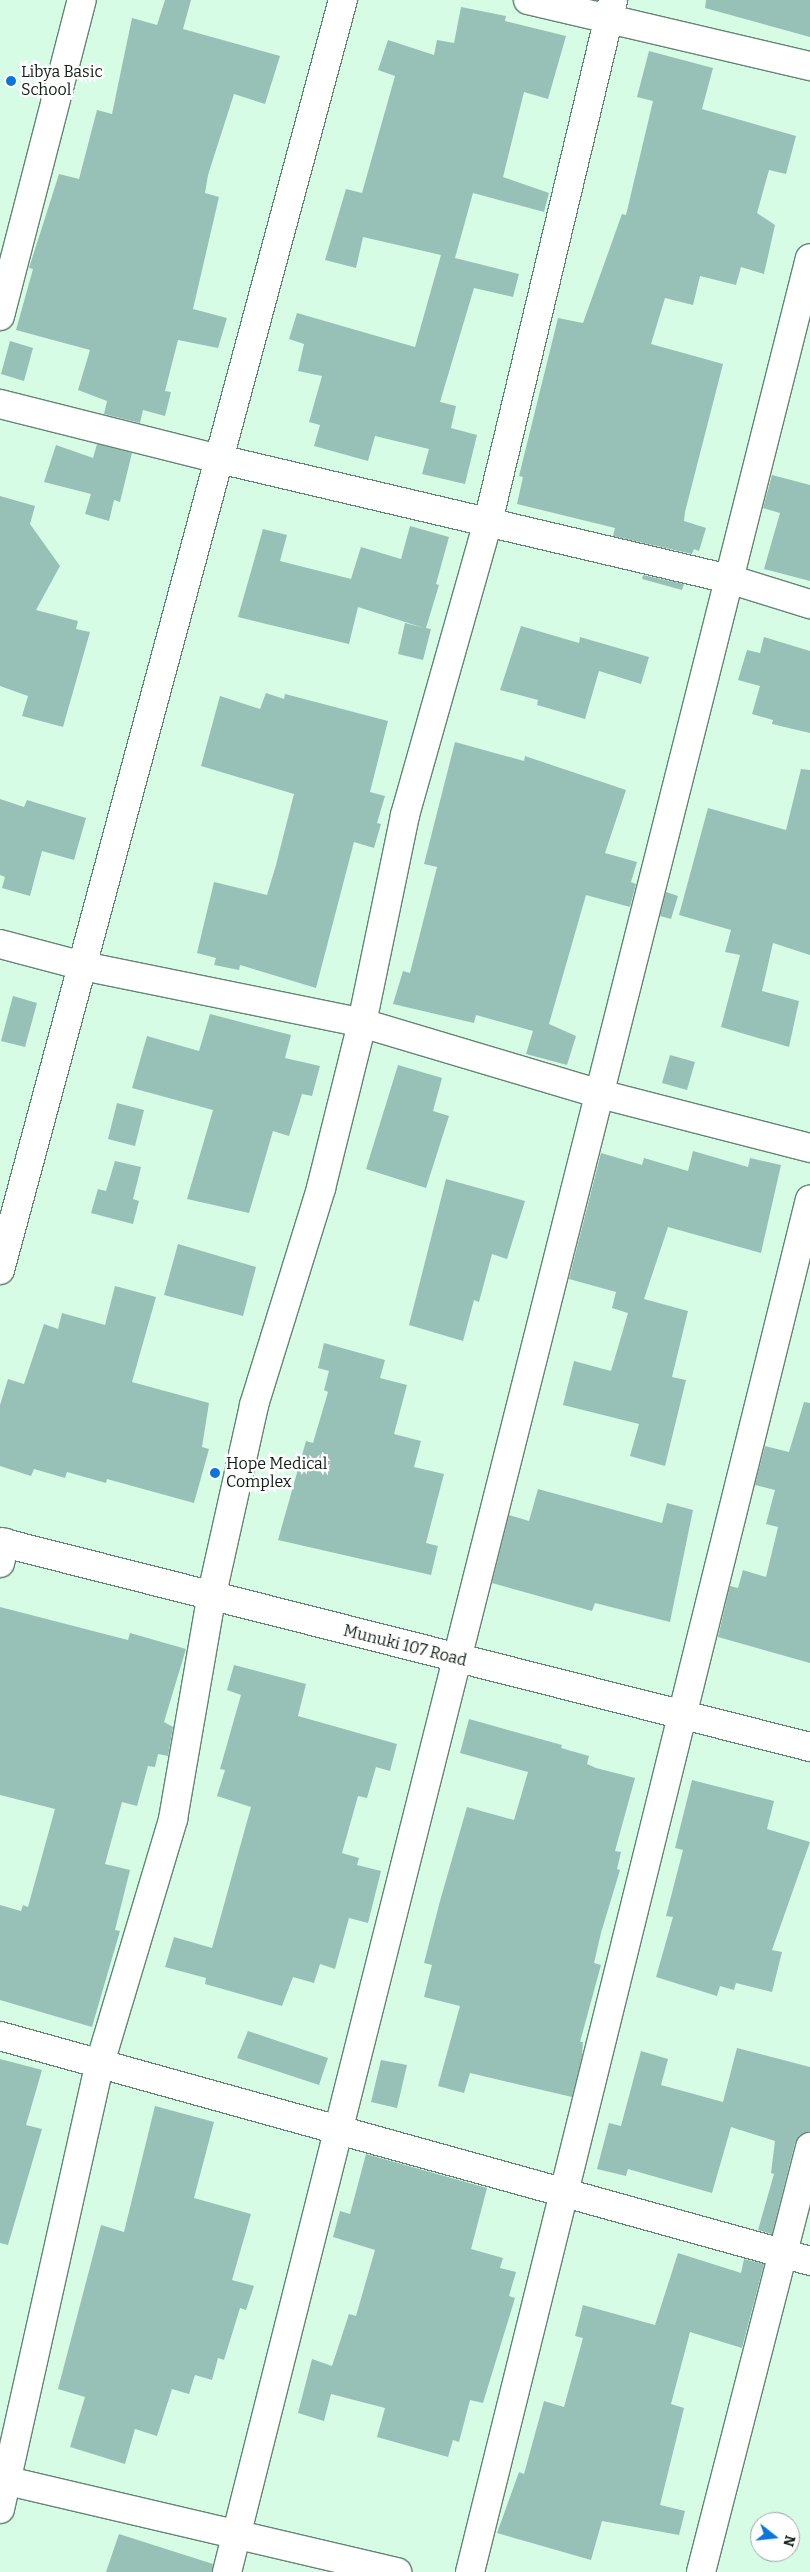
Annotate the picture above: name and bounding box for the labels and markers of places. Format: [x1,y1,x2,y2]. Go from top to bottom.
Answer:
place label: Libya Basic School [21,62,103,100]
marker: Libya Basic School [5,75,17,87]
place label: Hope Medical Complex [226,1454,327,1492]
marker: Hope Medical Complex [208,1466,222,1480]

